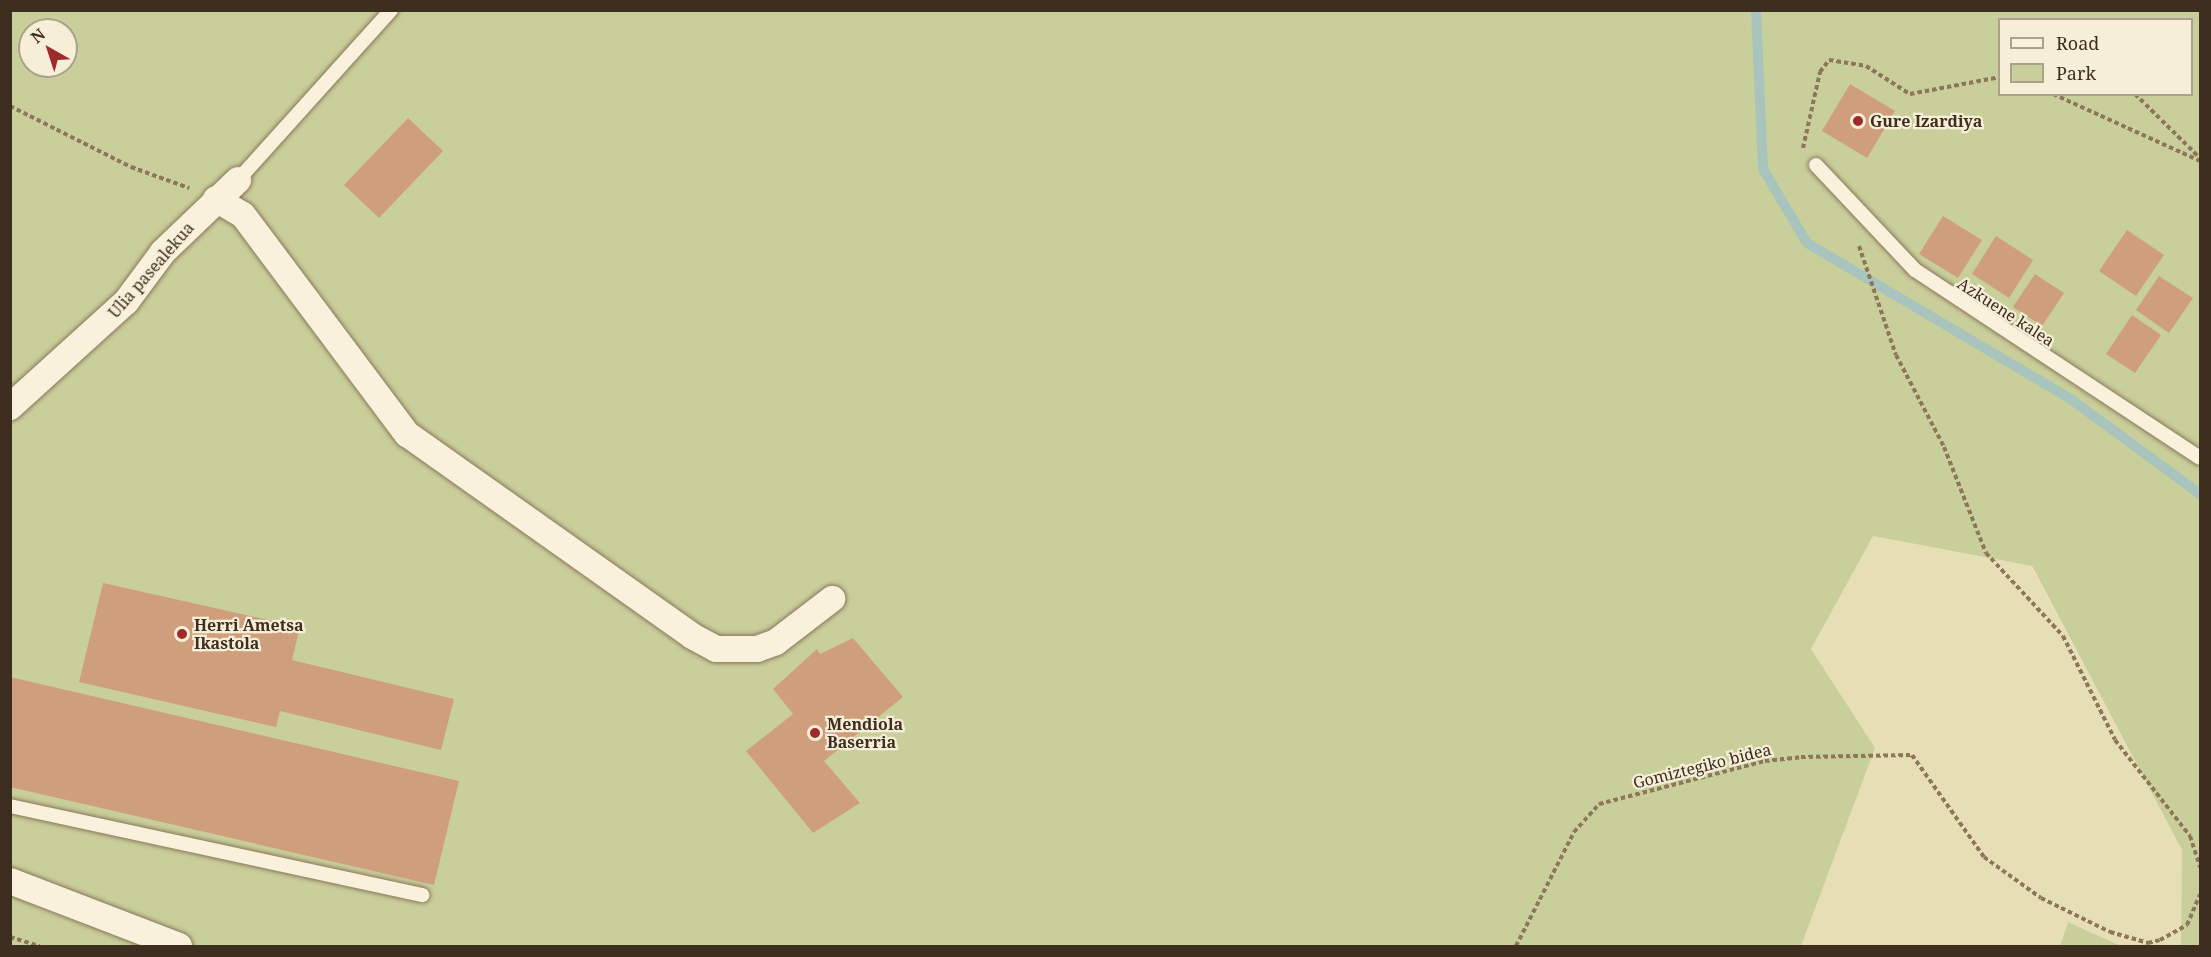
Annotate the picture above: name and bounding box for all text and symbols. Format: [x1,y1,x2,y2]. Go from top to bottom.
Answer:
north arrow [18,18,78,78]
legend [1998,18,2193,96]
text: N [26,23,50,48]
text: Road [2056,31,2099,55]
text: Park [2056,61,2096,85]
place label: Gure Izardiya [1870,111,1982,131]
marker: Gure Izardiya [1851,114,1865,128]
street label: Ulia pasealekua [104,218,198,322]
street label: Azkuene kalea [1954,274,2058,350]
place label: Herri Ametsa Ikastola [194,615,304,653]
marker: Herri Ametsa Ikastola [175,627,189,641]
place label: Mendiola Baserria [827,714,903,752]
marker: Mendiola Baserria [808,726,822,740]
street label: Gomiztegiko bidea [1631,740,1773,792]

